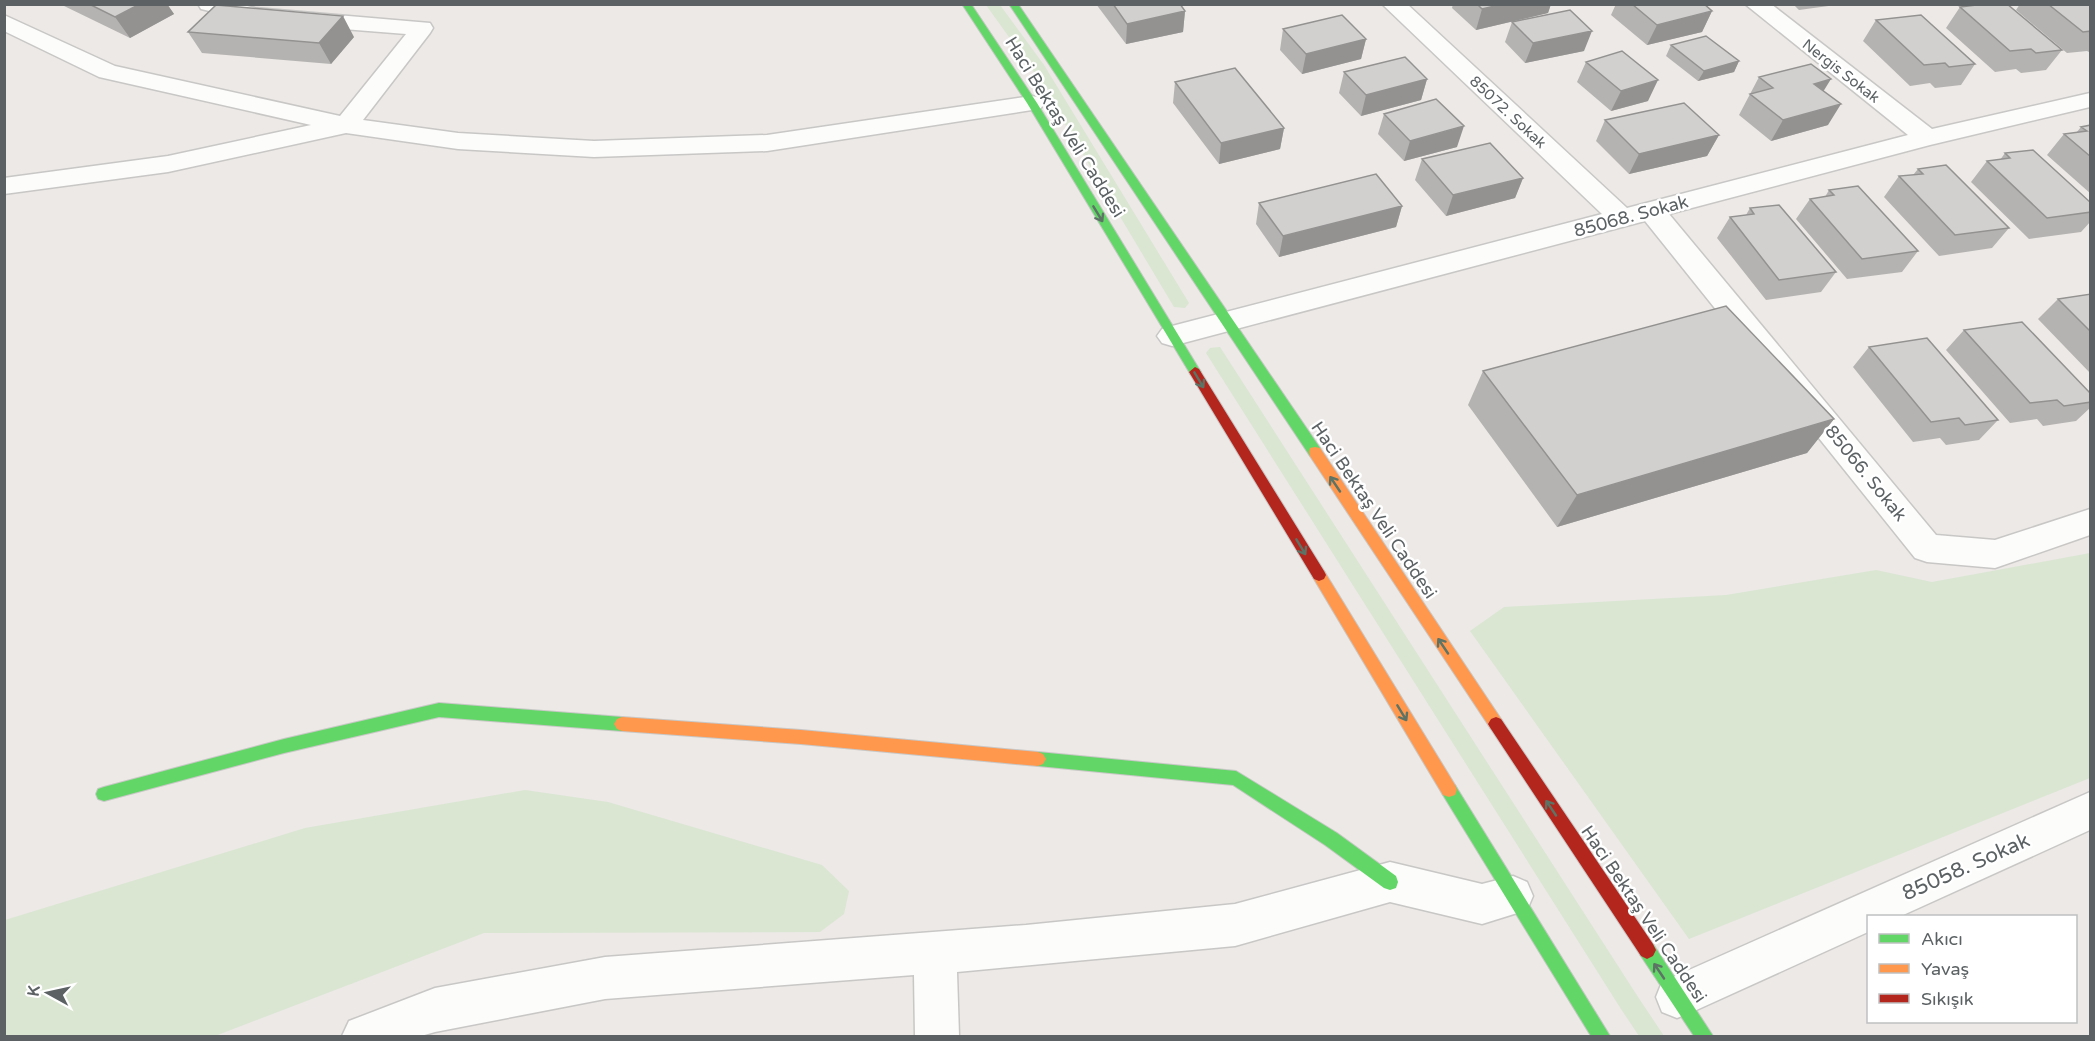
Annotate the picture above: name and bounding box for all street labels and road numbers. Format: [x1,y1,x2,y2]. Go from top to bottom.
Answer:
street label: Haci Bektaş Veli Caddesi [1000,32,1130,222]
street label: Nergis Sokak [1799,35,1883,107]
street label: 85072. Sokak [1466,72,1550,152]
street label: 85068. Sokak [1571,190,1691,242]
street label: Haci Bektaş Veli Caddesi [1306,417,1442,603]
street label: 85066. Sokak [1820,420,1912,526]
street label: Haci Bektaş Veli Caddesi [1576,821,1712,1007]
street label: 85058. Sokak [1898,828,2034,906]

